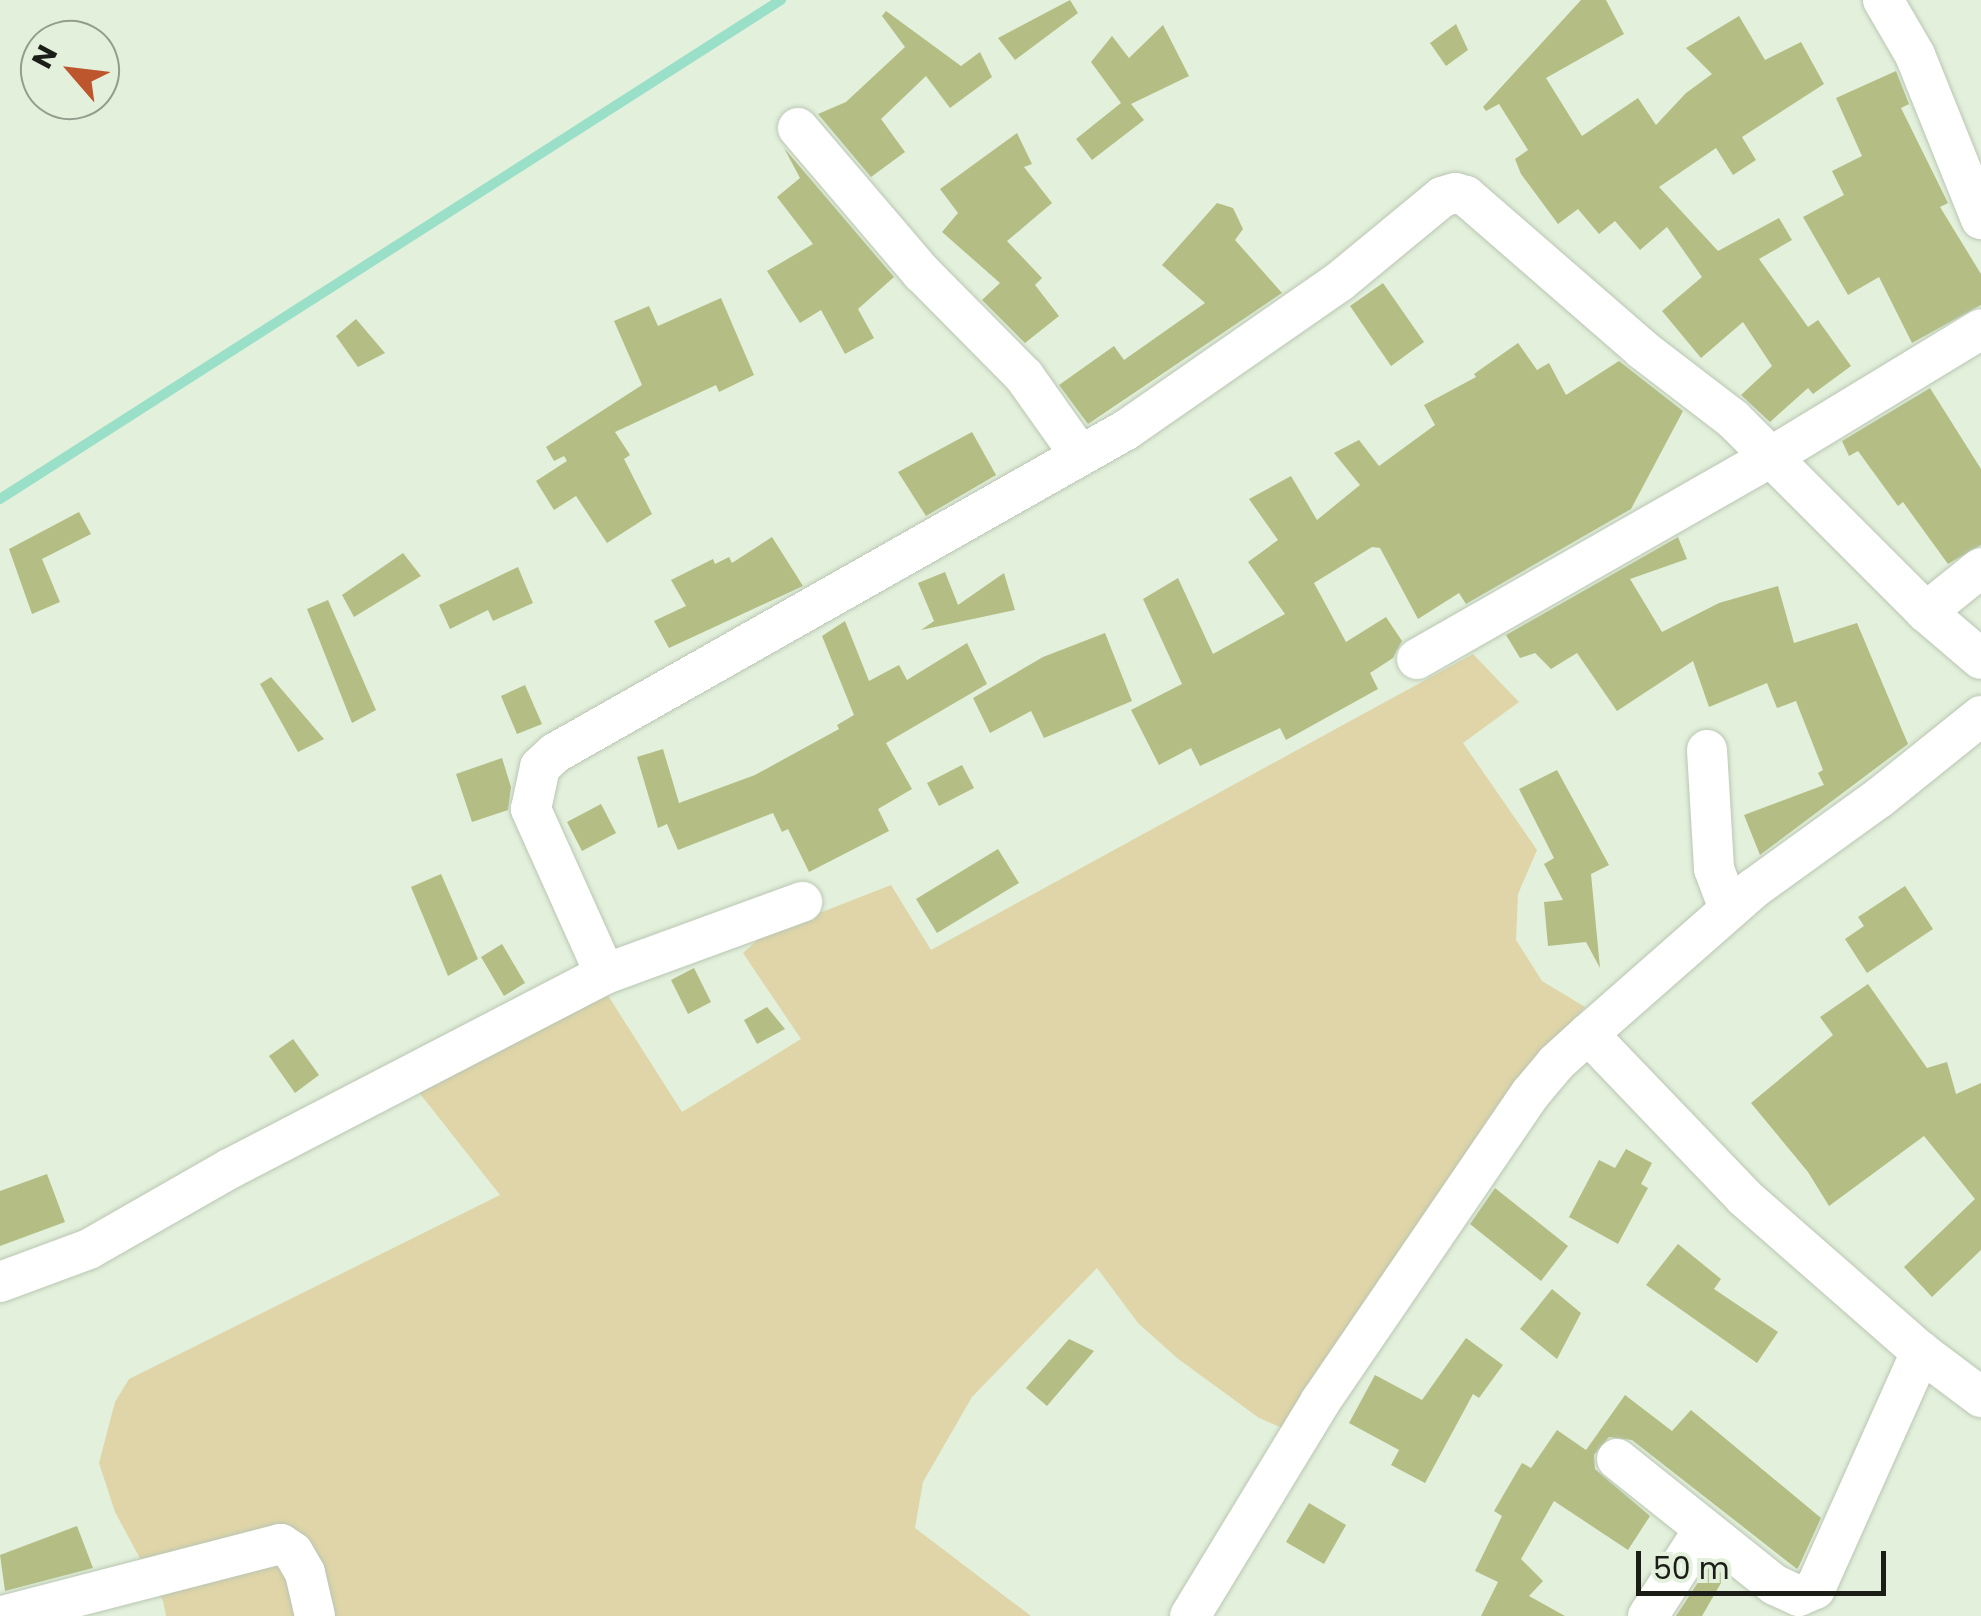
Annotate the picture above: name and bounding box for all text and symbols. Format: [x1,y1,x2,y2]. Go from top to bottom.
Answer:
north arrow [20,20,120,120]
text: N [23,38,67,75]
scale bar [1641,1531,1891,1593]
text: 50 m [1653,1547,1730,1590]

